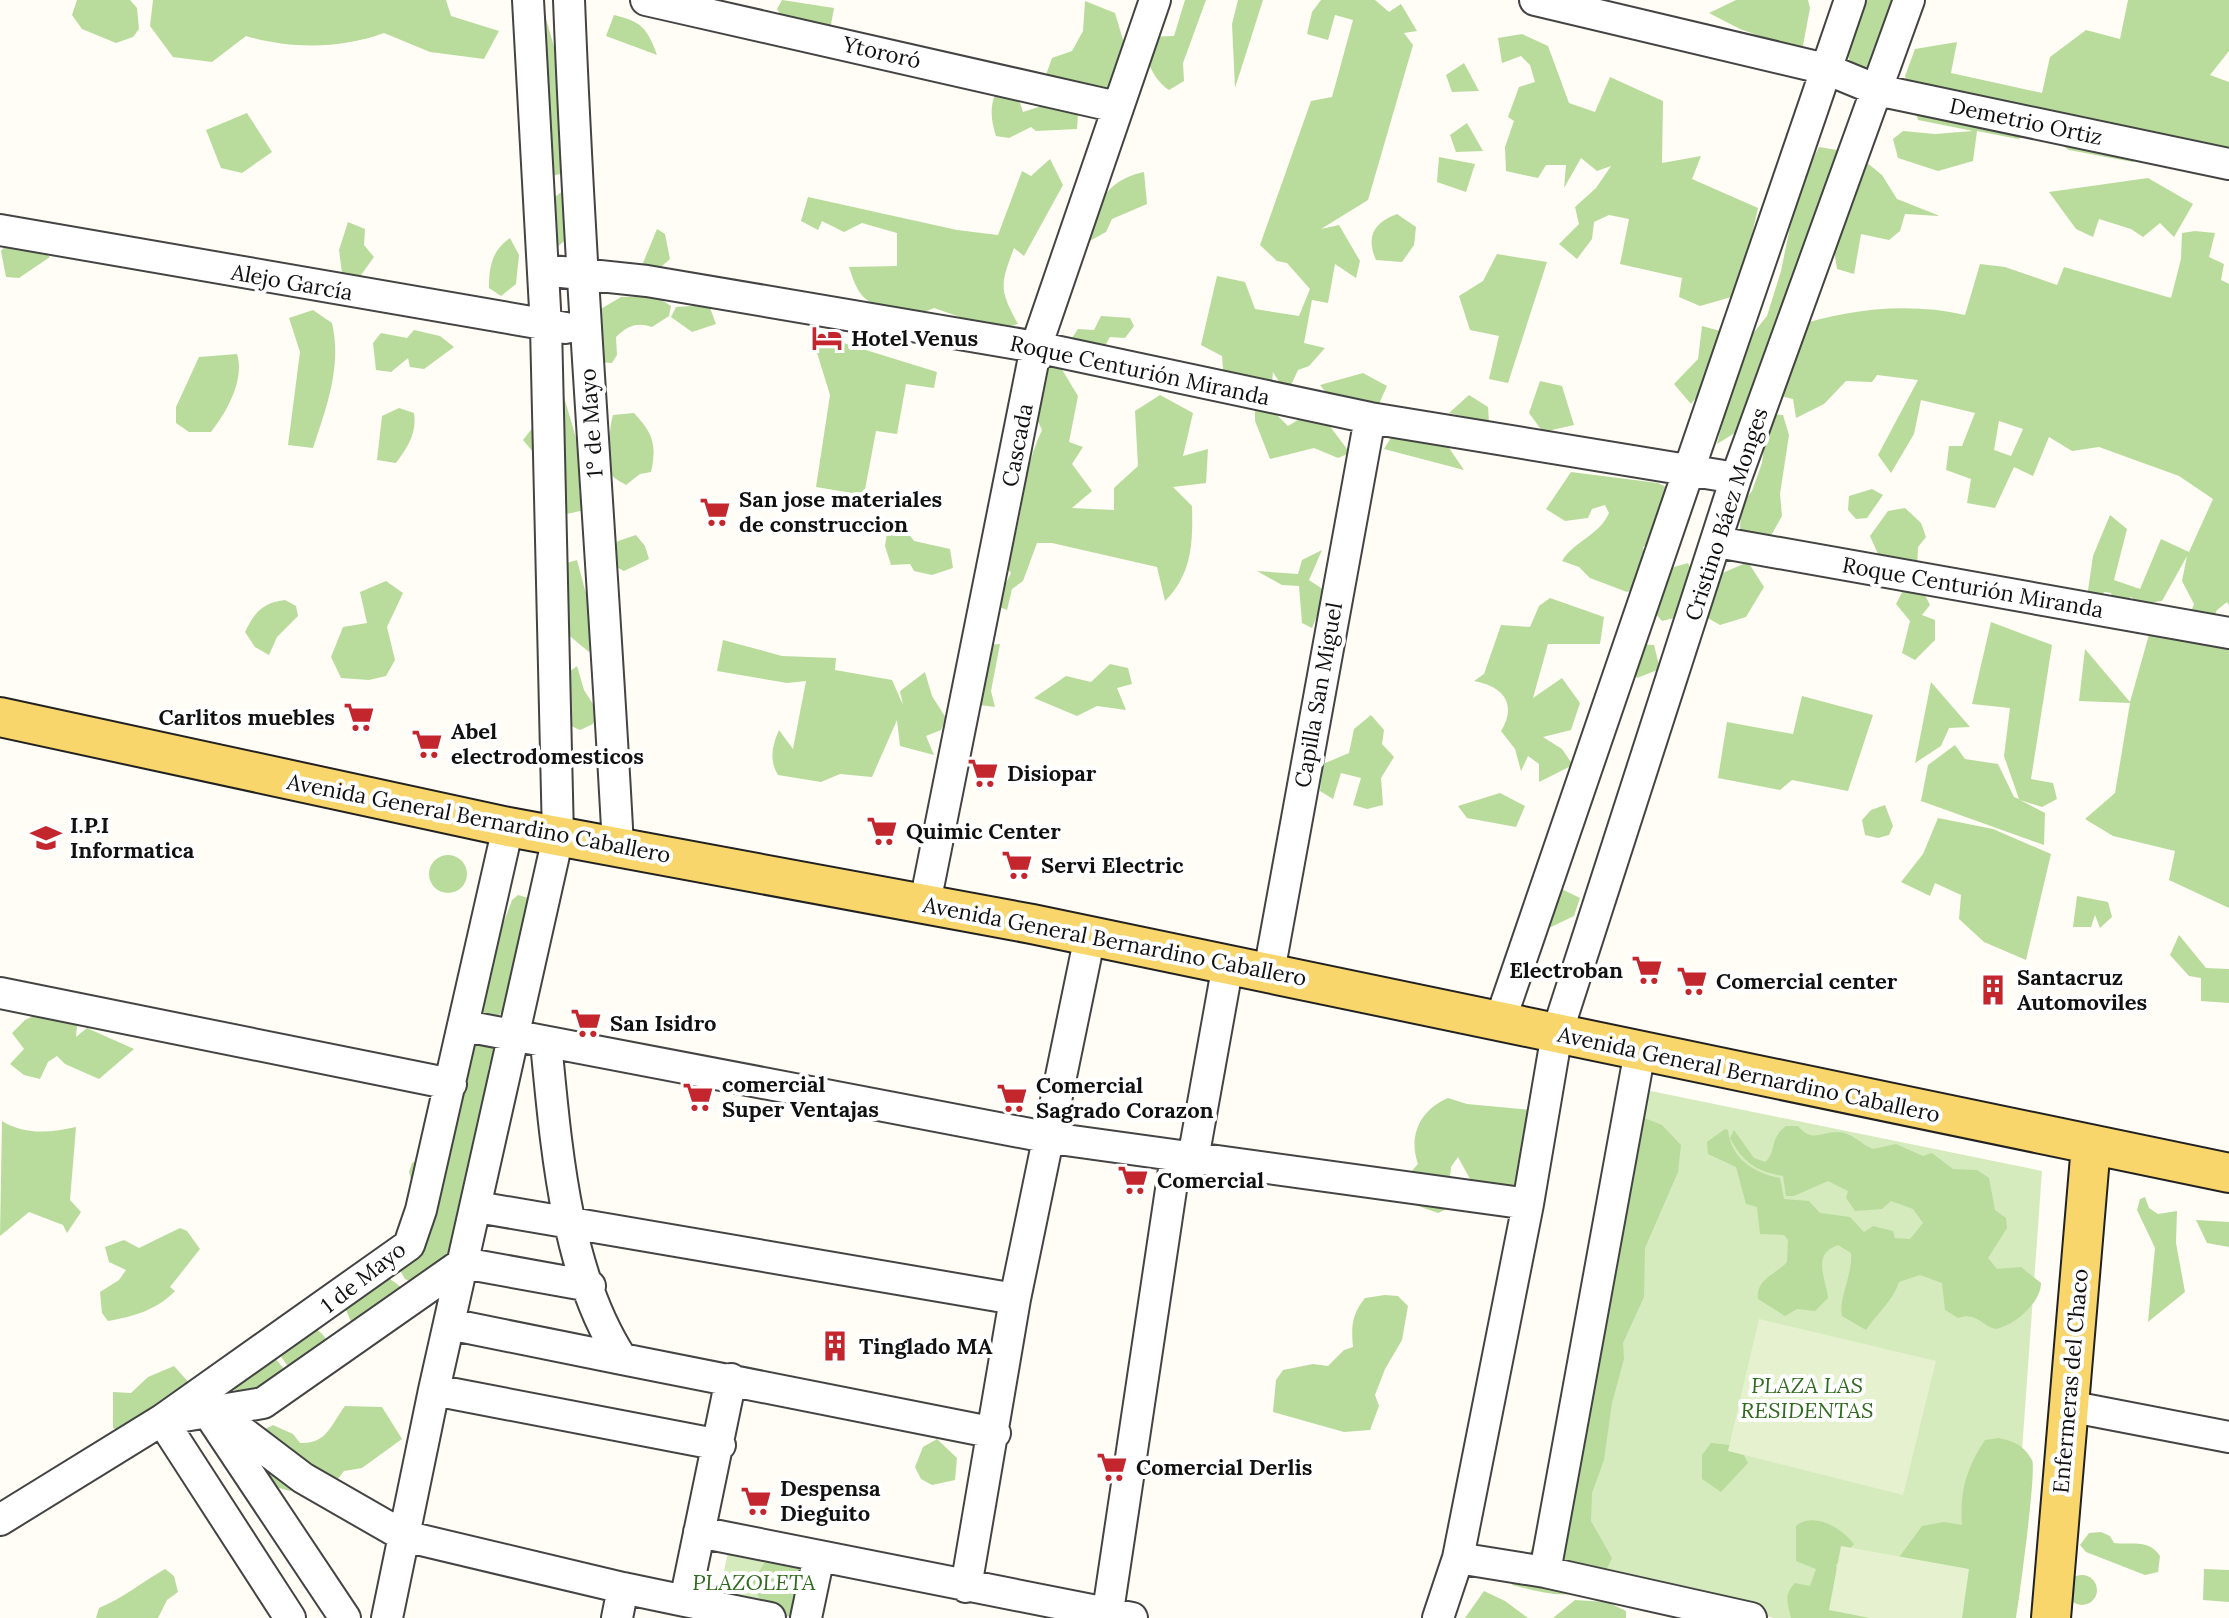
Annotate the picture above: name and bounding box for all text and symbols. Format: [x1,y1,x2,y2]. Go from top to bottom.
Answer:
street label: Ytororó [839,29,924,75]
street label: Demetrio Ortiz [1947,91,2105,151]
street label: Alejo García [228,257,355,306]
hotel icon: Hotel Venus [810,321,844,355]
place label: Hotel Venus [851,324,978,352]
street label: Roque Centurión Miranda [1008,329,1272,411]
street label: 1° de Mayo [573,368,609,478]
street label: Cascada [995,401,1039,489]
street label: Cristino Báez Monges [1678,404,1774,624]
place label: San jose materiales de construccion [739,485,942,538]
supermarket icon: San jose materiales de construccion [698,495,732,529]
street label: Roque Centurión Miranda [1840,550,2106,624]
street label: Capilla San Miguel [1288,600,1348,790]
supermarket icon: Carlitos muebles [342,700,376,734]
place label: Carlitos muebles [159,703,335,731]
place label: Abel electrodomesticos [451,717,644,770]
supermarket icon: Abel electrodomesticos [410,727,444,761]
supermarket icon: Disiopar [966,756,1000,790]
place label: Disiopar [1007,759,1097,787]
street label: Avenida General Bernardino Caballero [284,767,673,869]
place label: I.P.I Informatica [70,811,195,864]
supermarket icon: Quimic Center [865,814,899,848]
place label: Quimic Center [906,817,1061,845]
school or university icon: I.P.I Informatica [29,821,63,855]
supermarket icon: Servi Electric [1000,848,1034,882]
place label: Servi Electric [1041,851,1184,879]
street label: Avenida General Bernardino Caballero [920,890,1309,992]
supermarket icon: Electroban [1630,953,1664,987]
place label: Electroban [1509,956,1623,984]
place label: Santacruz Automoviles [2017,963,2147,1016]
supermarket icon: Comercial center [1675,964,1709,998]
place label: Comercial center [1716,967,1898,995]
building icon: Santacruz Automoviles [1976,973,2010,1007]
supermarket icon: San Isidro [569,1006,603,1040]
place label: San Isidro [610,1009,717,1037]
street label: Avenida General Bernardino Caballero [1554,1020,1943,1128]
place label: comercial Super Ventajas [722,1070,879,1123]
place label: Comercial Sagrado Corazon [1036,1071,1214,1124]
supermarket icon: comercial Super Ventajas [681,1080,715,1114]
supermarket icon: Comercial Sagrado Corazon [995,1081,1029,1115]
supermarket icon: Comercial [1116,1163,1150,1197]
place label: Comercial [1157,1166,1264,1194]
street label: 1 de Mayo [315,1235,411,1319]
street label: Enfermeras del Chaco [2046,1268,2094,1494]
building icon: Tinglado MA [818,1329,852,1363]
place label: Tinglado MA [859,1332,993,1360]
park label: PLAZA LAS RESIDENTAS [1741,1371,1873,1424]
supermarket icon: Comercial Derlis [1095,1450,1129,1484]
place label: Comercial Derlis [1136,1453,1312,1481]
place label: Despensa Dieguito [780,1474,881,1527]
supermarket icon: Despensa Dieguito [739,1484,773,1518]
park label: PLAZOLETA [692,1568,816,1596]

